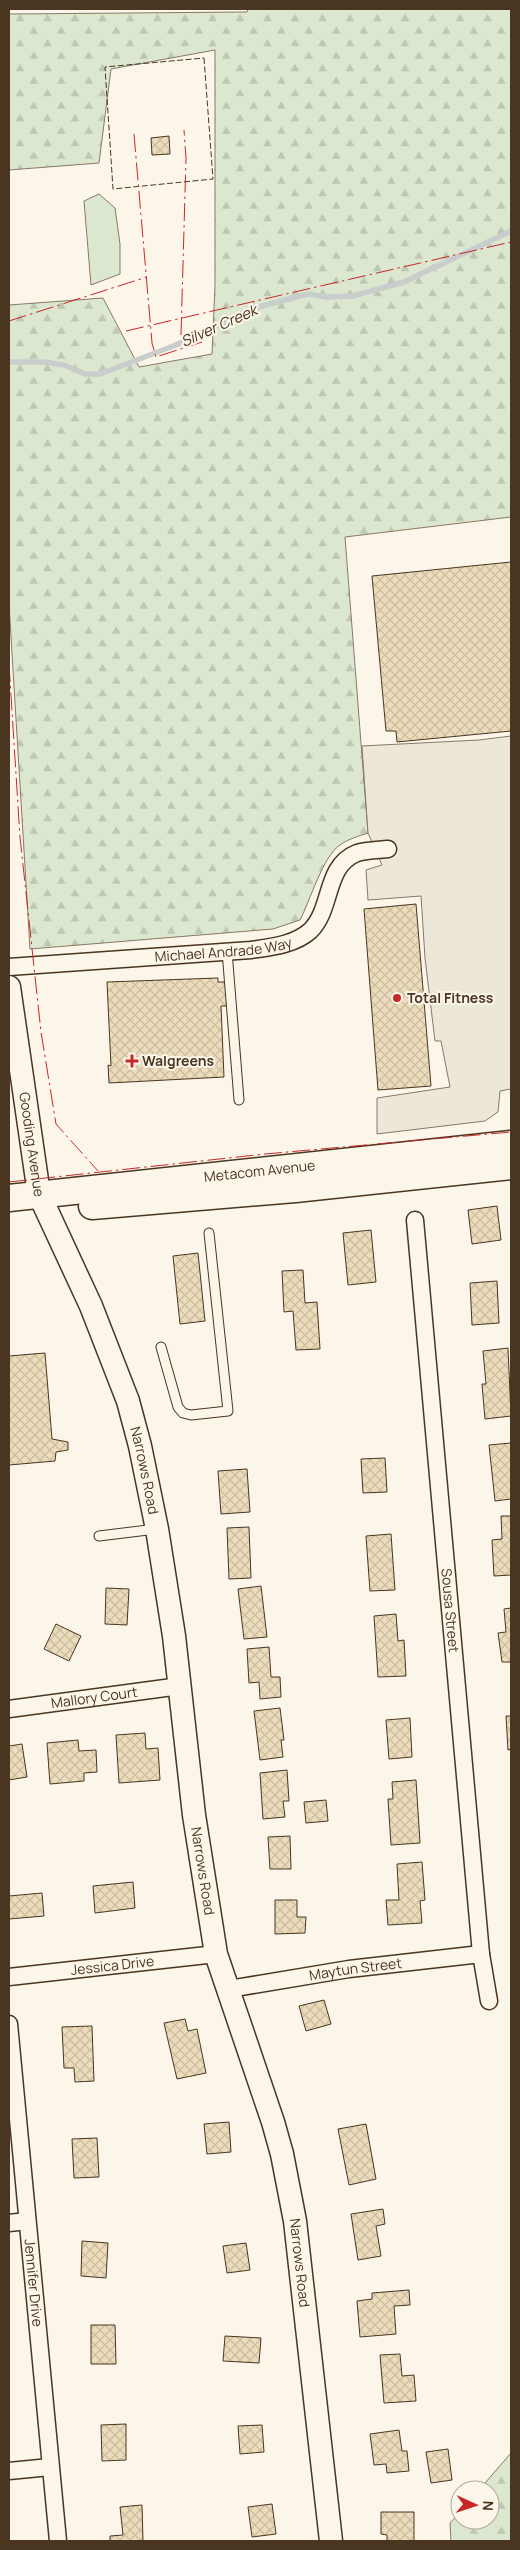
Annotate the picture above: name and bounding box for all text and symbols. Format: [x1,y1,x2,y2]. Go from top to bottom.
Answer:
water label: Silver Creek [177,298,263,352]
street label: Michael Andrade Way [154,932,295,966]
place label: Total Fitness [407,988,494,1007]
marker: Total Fitness [391,992,403,1004]
place label: Walgreens [142,1051,214,1070]
marker: Walgreens [126,1055,138,1067]
street label: Gooding Avenue [15,1091,49,1198]
street label: Metacom Avenue [203,1155,316,1186]
street label: Narrows Road [126,1424,164,1516]
street label: Sousa Street [437,1568,464,1654]
street label: Mallory Court [50,1682,139,1712]
street label: Narrows Road [187,1825,220,1916]
street label: Jessica Drive [70,1951,155,1979]
street label: Maytun Street [308,1953,403,1985]
street label: Narrows Road [286,2217,315,2308]
street label: Jennifer Drive [20,2238,48,2327]
north arrow [450,2480,500,2530]
text: N [479,2500,498,2511]

